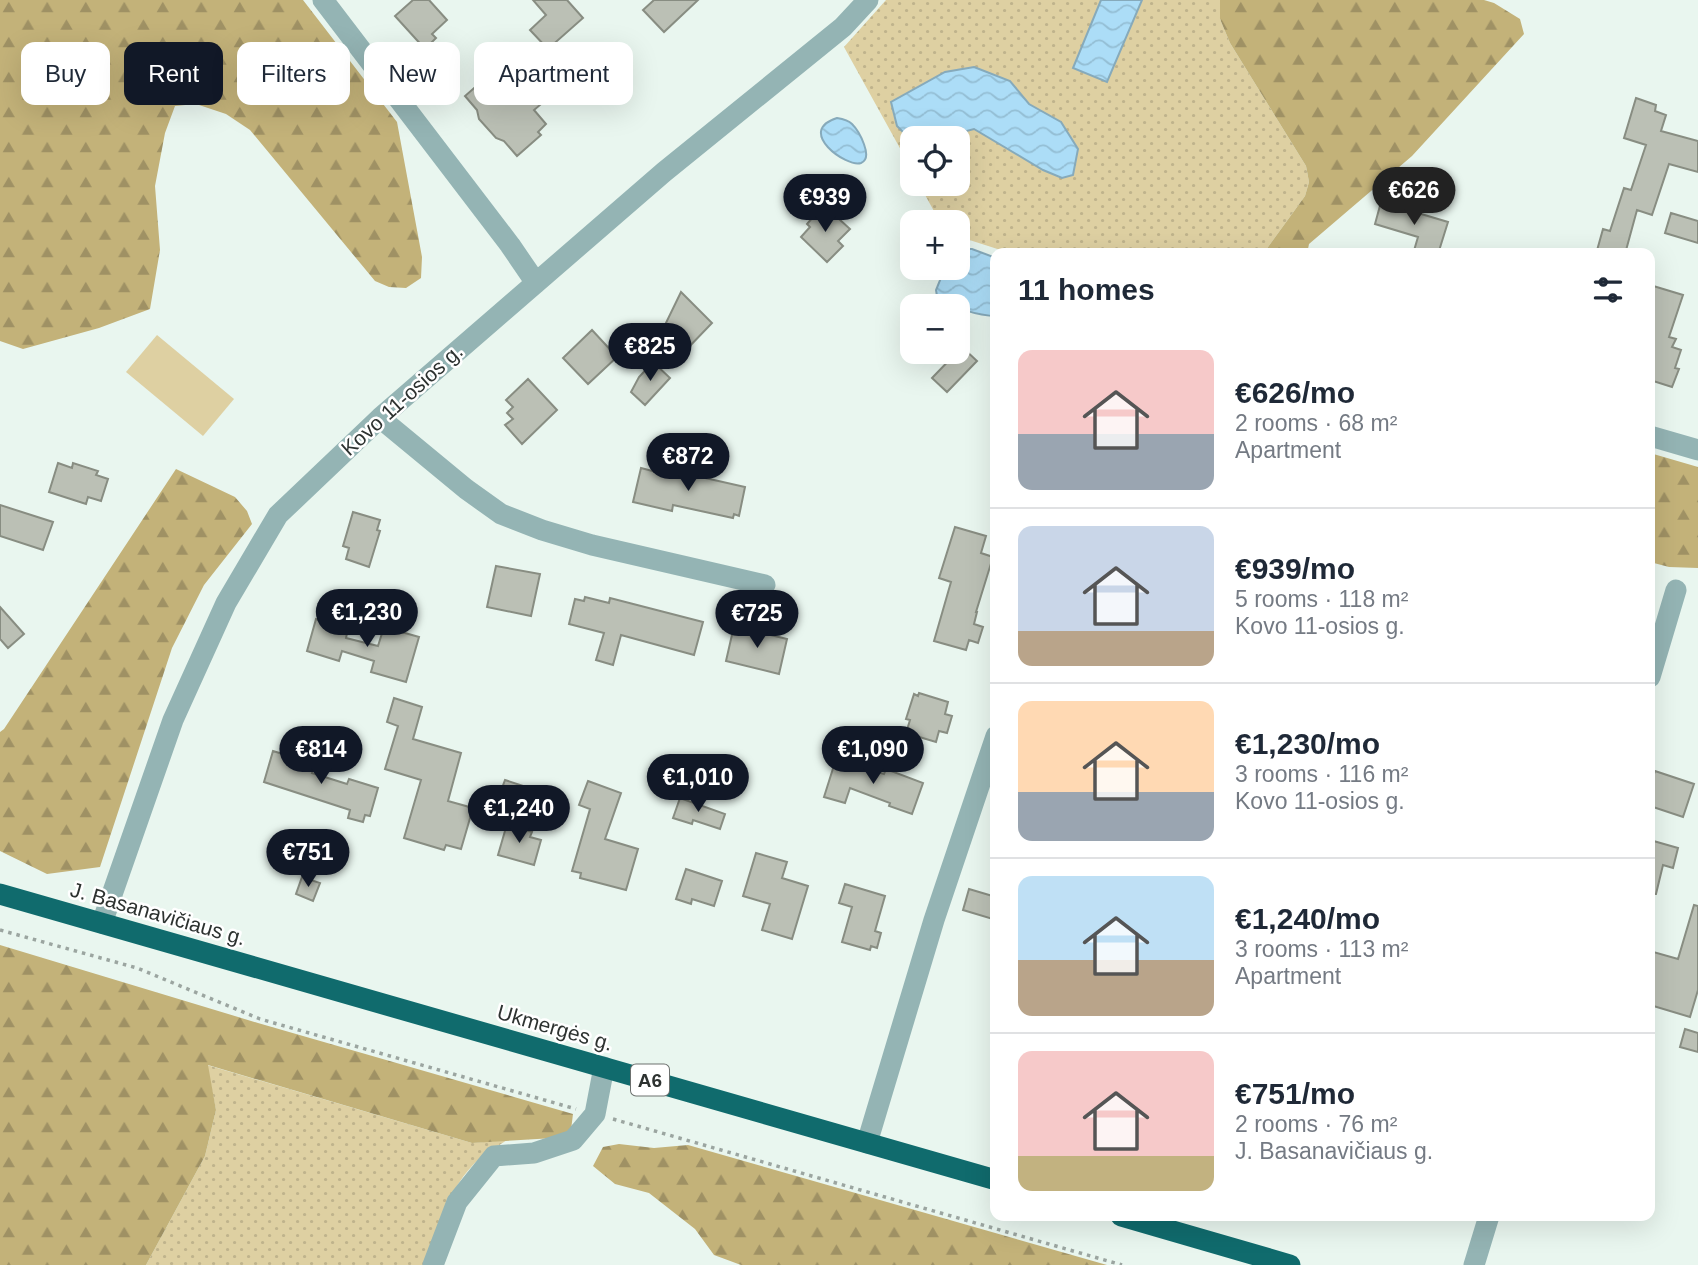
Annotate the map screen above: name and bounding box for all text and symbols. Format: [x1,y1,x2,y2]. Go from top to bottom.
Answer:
chip: Buy [21,42,110,105]
chip: Rent [124,42,223,105]
chip: Filters [237,42,350,105]
chip: New [364,42,460,105]
chip: Apartment [474,42,633,105]
map controls [900,126,970,364]
button: locate [900,126,970,196]
pin: €626 [1373,168,1455,227]
pin: €939 [784,174,866,234]
text: €626 [1388,177,1440,203]
text: €939 [799,184,851,210]
button: + [900,210,970,280]
icon: filters [1589,271,1627,309]
text: 11 homes [1018,273,1155,306]
button: − [900,294,970,364]
pin: €825 [609,324,691,383]
text: €825 [624,333,676,359]
street label: Kovo 11-osios g. [336,339,467,460]
text: €626/mo [1235,376,1355,409]
icon: home [1074,378,1158,462]
text: 2 rooms · 68 m² [1235,410,1397,436]
pin: €872 [647,434,729,493]
text: Apartment [1235,437,1341,463]
text: €872 [662,443,714,469]
text: €939/mo [1235,552,1355,585]
icon: home [1074,554,1158,638]
text: 5 rooms · 118 m² [1235,586,1408,612]
pin: €1,230 [310,590,424,649]
pin: €725 [716,590,798,650]
text: €1,230 [332,599,402,625]
text: €725 [731,600,783,626]
text: Kovo 11-osios g. [1235,613,1405,639]
pin: €814 [280,726,362,786]
pin: €1,090 [816,726,930,786]
text: €1,230/mo [1235,727,1380,760]
icon: home [1074,729,1158,813]
text: €814 [295,736,347,762]
text: €1,090 [838,736,908,762]
pin: €1,010 [641,754,755,814]
text: 3 rooms · 116 m² [1235,761,1408,787]
text: €1,010 [663,764,733,790]
pin: €1,240 [462,786,576,845]
text: Kovo 11-osios g. [1235,788,1405,814]
text: €1,240 [484,795,554,821]
pin: €751 [267,830,349,889]
text: €751 [282,839,334,865]
street label: J. Basanavičiaus g. [68,878,248,950]
text: €1,240/mo [1235,902,1380,935]
icon: home [1074,904,1158,988]
text: 3 rooms · 113 m² [1235,936,1408,962]
text: Apartment [1235,963,1341,989]
street label: Ukmergės g. [495,1000,616,1055]
road number: A6 [631,1064,669,1096]
text: €751/mo [1235,1077,1355,1110]
icon: home [1074,1079,1158,1163]
text: 2 rooms · 76 m² [1235,1111,1397,1137]
text: J. Basanavičiaus g. [1235,1138,1433,1164]

